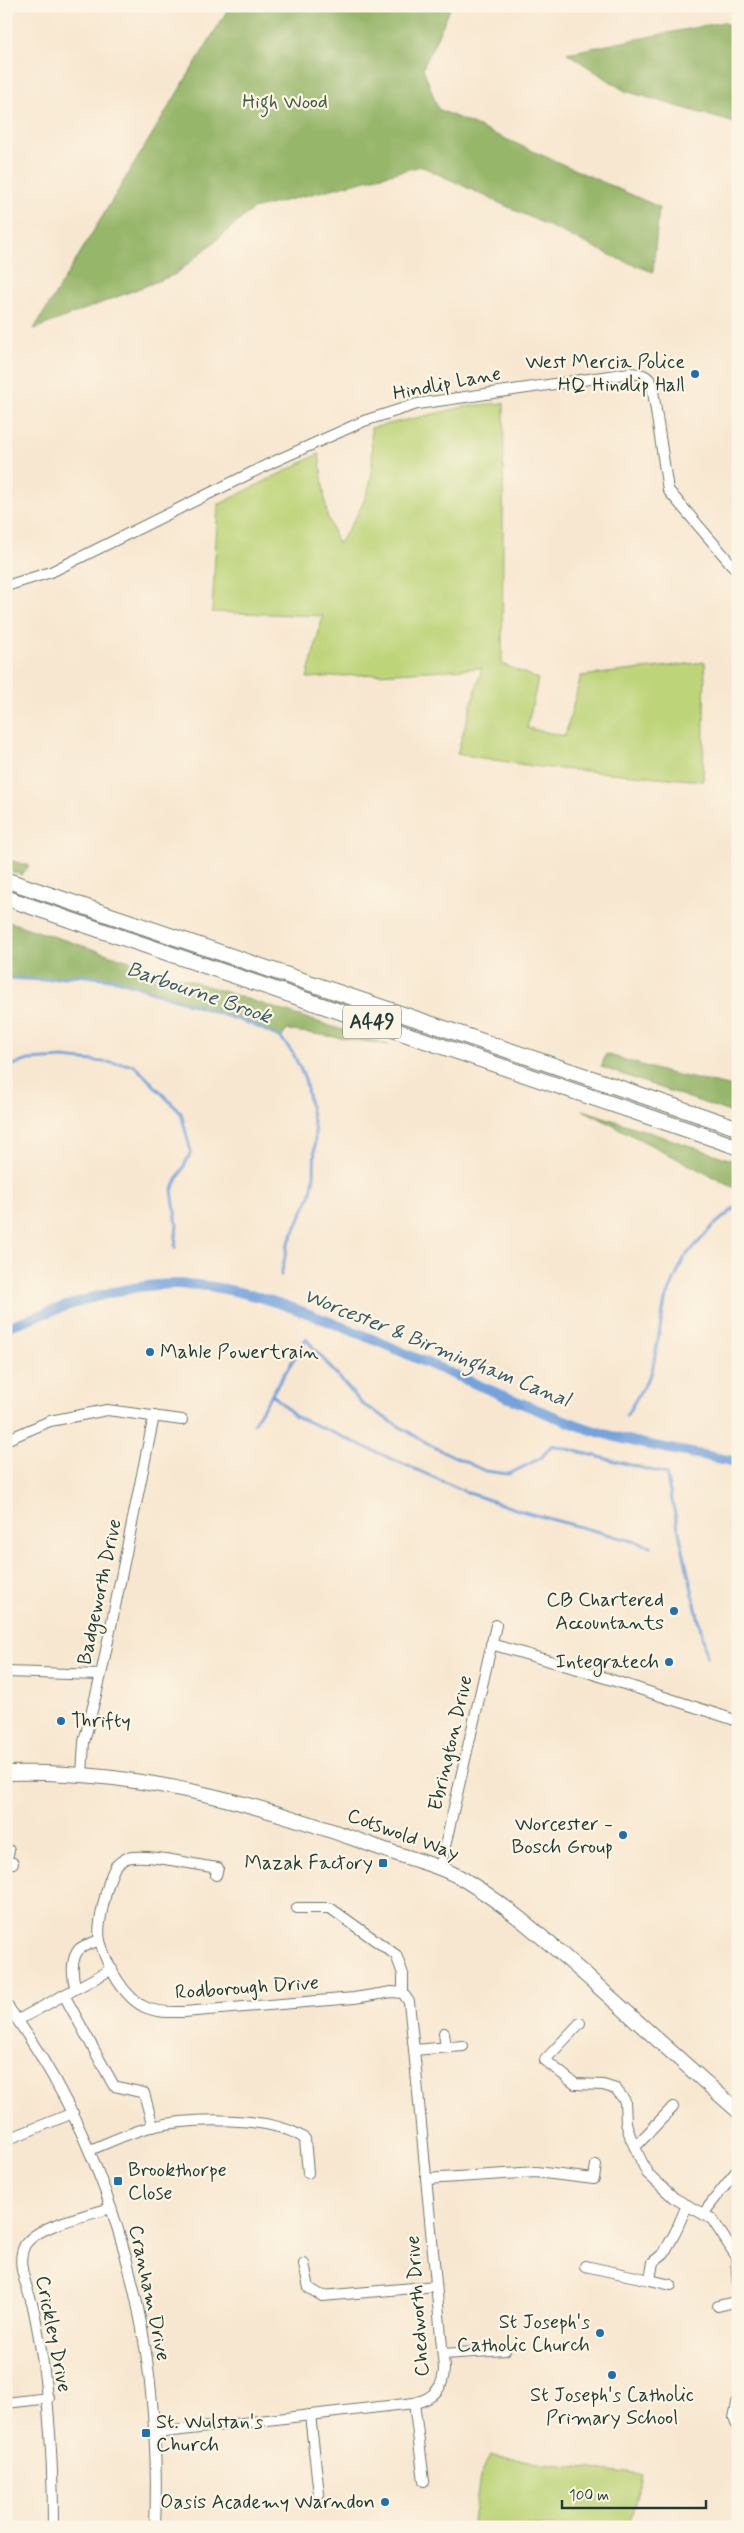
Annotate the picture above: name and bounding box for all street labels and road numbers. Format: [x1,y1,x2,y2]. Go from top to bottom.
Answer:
street label: Hindlip Lane [391,360,503,408]
road number: A449 [343,1006,401,1038]
street label: Badgeworth Drive [71,1517,130,1668]
street label: Ebrington Drive [422,1673,480,1813]
street label: Cotswold Way [343,1802,463,1868]
street label: Rodborough Drive [174,1969,320,2007]
street label: Cranham Drive [121,2223,177,2363]
street label: Chedworth Drive [400,2235,436,2377]
street label: Crickley Drive [28,2273,78,2395]

